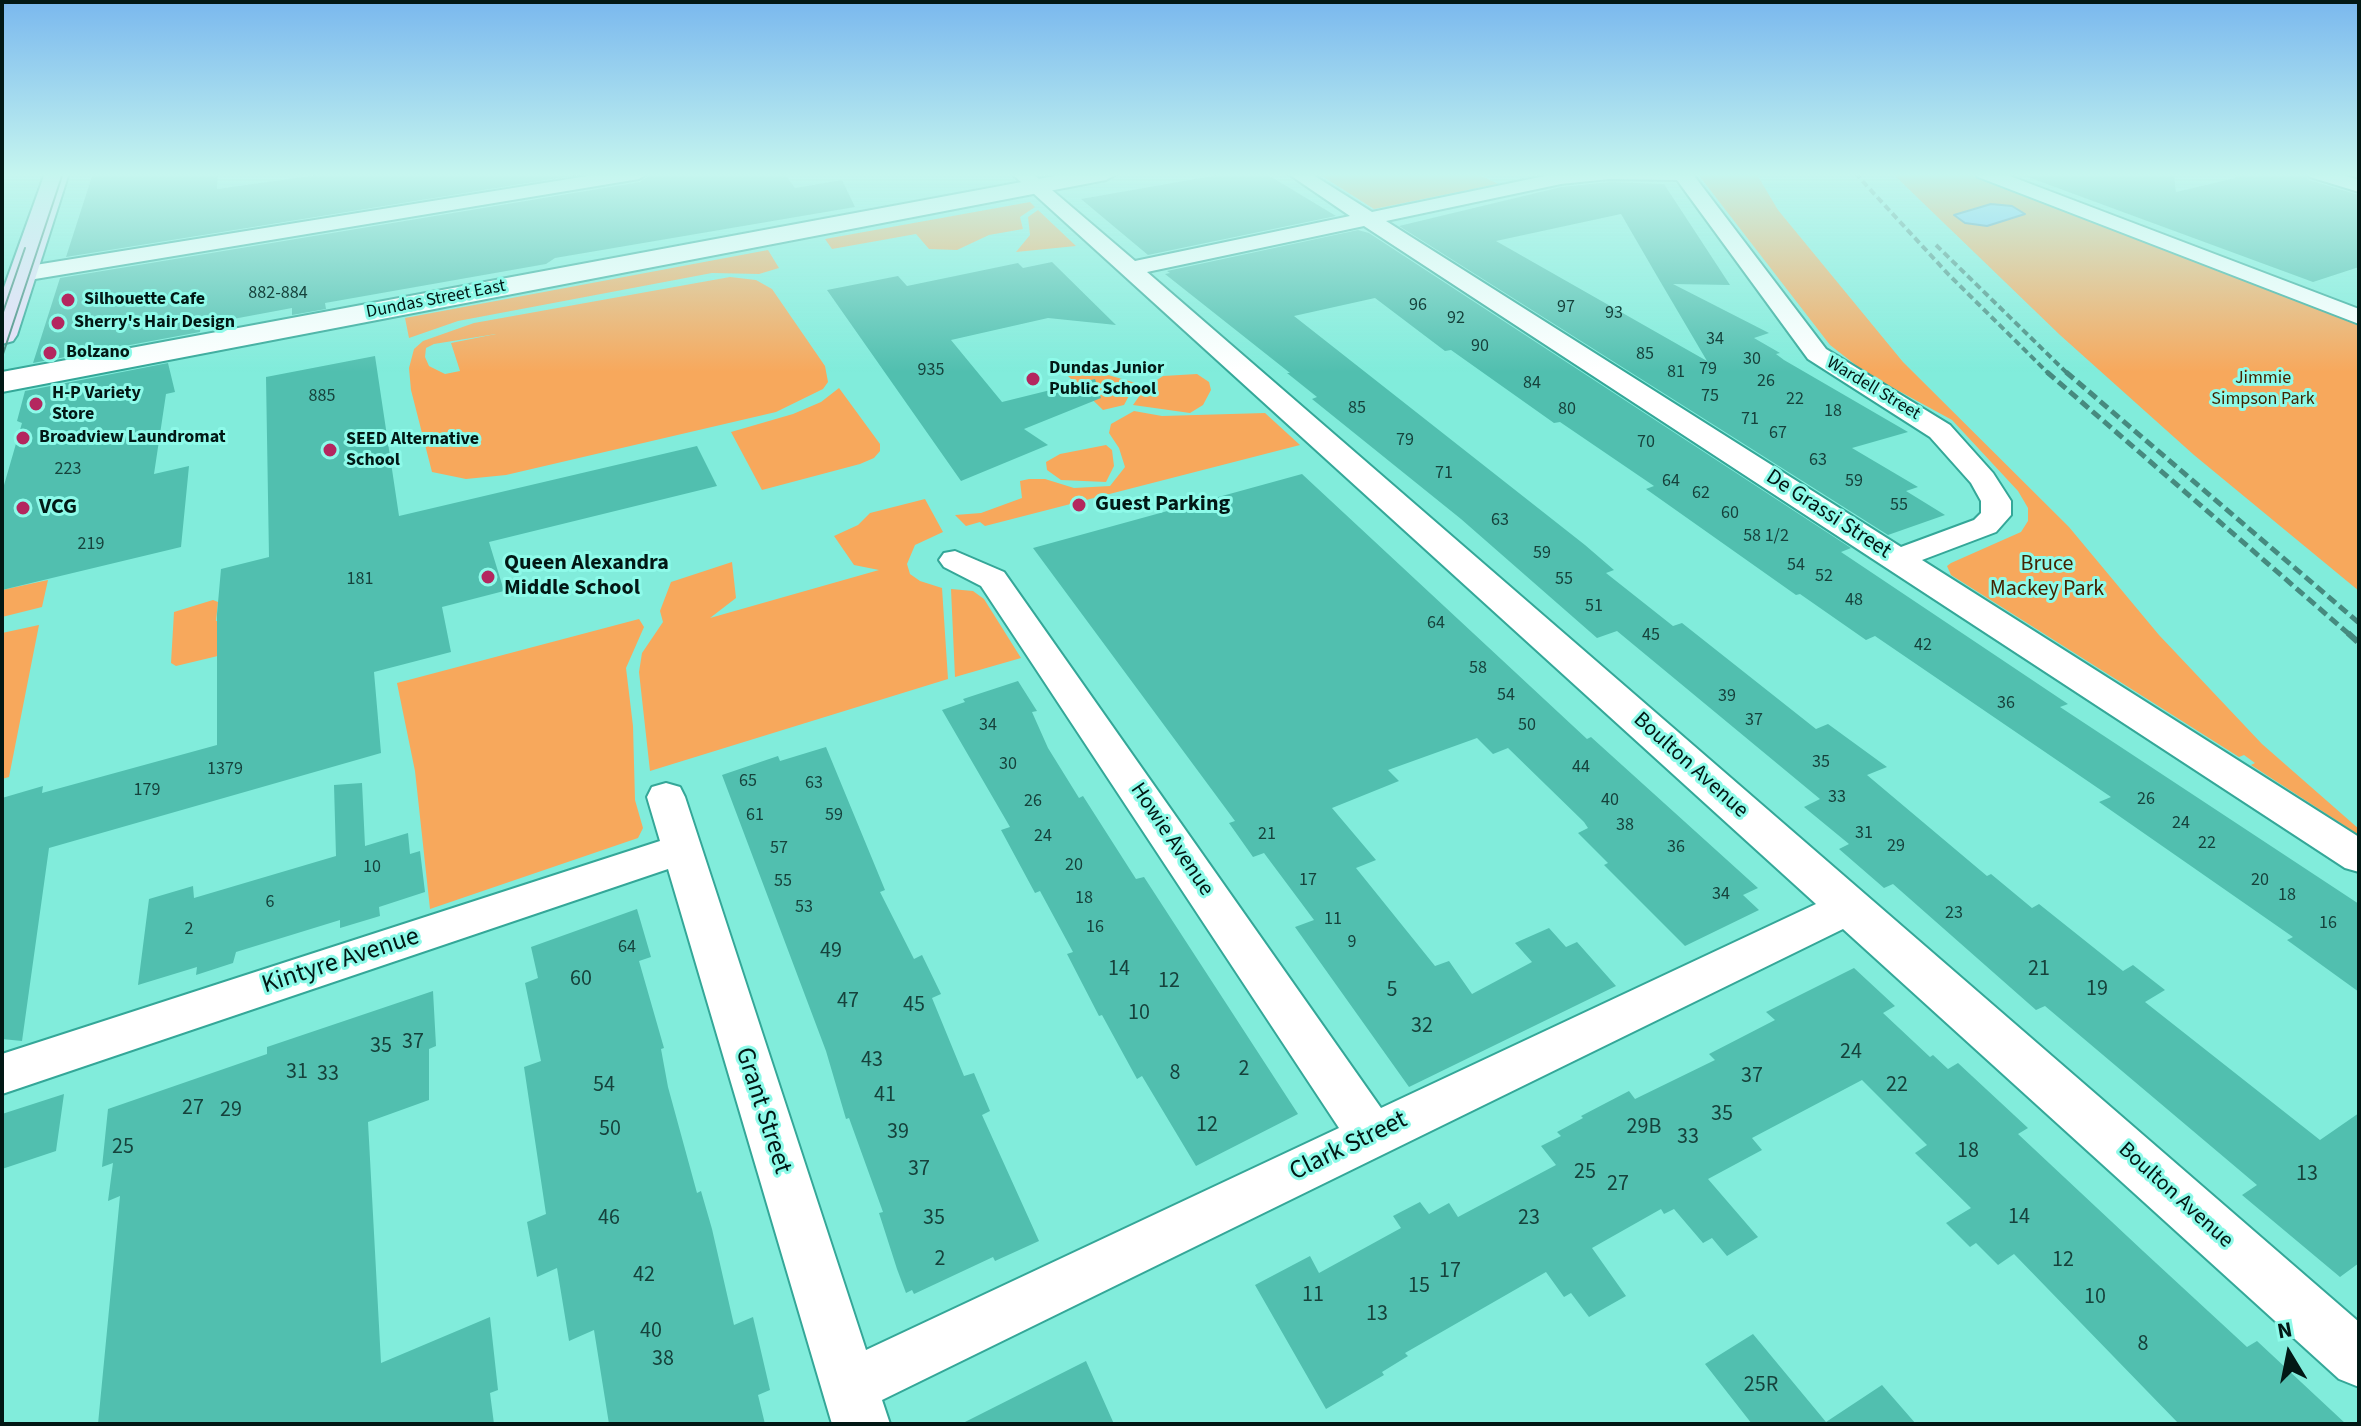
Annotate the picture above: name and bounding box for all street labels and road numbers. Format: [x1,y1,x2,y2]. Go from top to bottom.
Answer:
street label: Dundas Street East [365,276,507,324]
street label: Wardell Street [1822,353,1924,425]
street label: De Grassi Street [1760,465,1896,565]
street label: Boulton Avenue [1627,707,1753,825]
street label: Howie Avenue [1124,779,1218,901]
street label: Kintyre Avenue [258,922,424,1002]
street label: Grant Street [727,1044,797,1178]
street label: Clark Street [1285,1105,1413,1189]
street label: Boulton Avenue [2112,1137,2238,1255]

